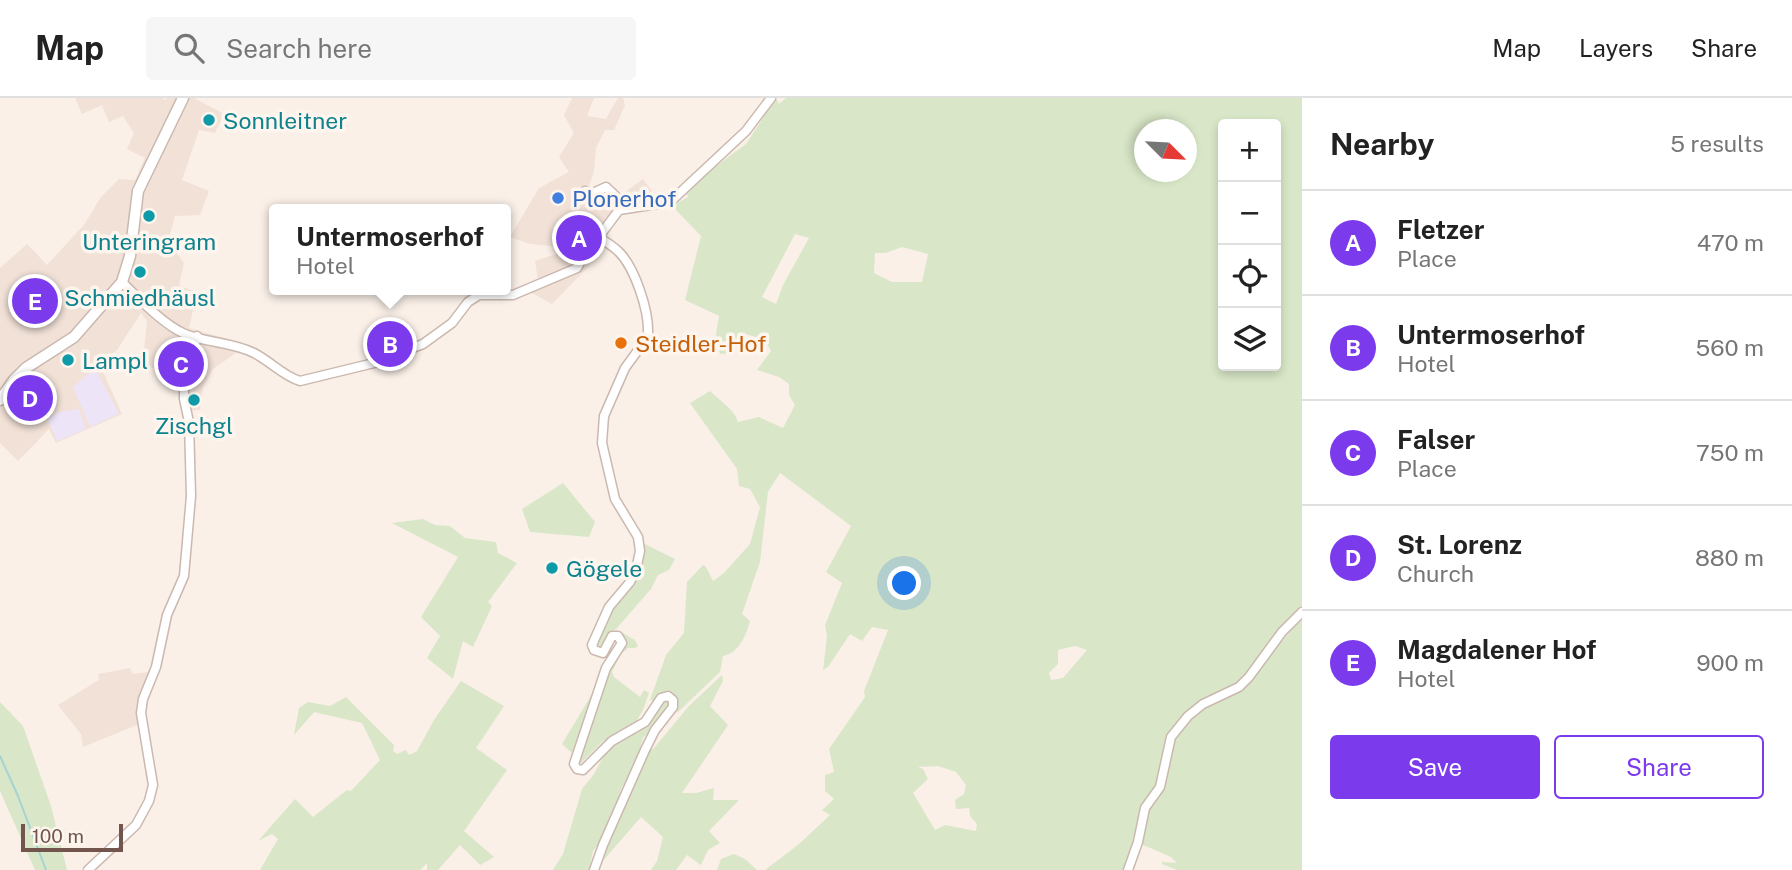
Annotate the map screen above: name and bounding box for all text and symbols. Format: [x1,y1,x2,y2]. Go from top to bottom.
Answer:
search box [146,17,636,80]
text: Map [35,29,104,67]
icon: search [170,29,208,67]
text: Search here [226,33,372,64]
text: Map [1492,34,1541,62]
text: Layers [1579,34,1653,62]
text: Share [1691,34,1757,62]
place label: Sonnleitner [223,107,347,134]
marker: Sonnleitner [201,112,217,128]
north arrow [1134,119,1197,182]
map controls [1218,119,1281,371]
button: + [1218,119,1281,182]
text: Nearby [1330,126,1434,162]
text: 5 results [1670,130,1764,157]
button: − [1218,182,1281,245]
place label: Plonerhof [572,185,676,212]
marker: Plonerhof [550,190,566,206]
popup [269,204,511,295]
marker: Unteringram [141,208,157,224]
pin: A [556,212,602,264]
text: Fletzer [1397,214,1484,245]
text: Untermoserhof [296,221,484,252]
place label: Unteringram [82,228,216,255]
text: A [1345,229,1361,256]
text: 470 m [1697,229,1764,256]
button: locate [1218,245,1281,308]
text: Place [1397,245,1457,272]
text: Hotel [296,252,355,279]
marker: Schmiedhäusl [132,264,148,280]
pin: E [12,275,58,327]
place label: Schmiedhäusl [64,284,216,311]
button: layers [1218,308,1281,371]
pin: B [367,318,413,370]
text: Untermoserhof [1397,319,1585,350]
place label: Steidler-Hof [635,330,766,357]
text: B [1345,334,1361,361]
text: 560 m [1696,334,1764,361]
marker: Steidler-Hof [613,335,629,351]
pin: C [158,338,204,390]
place label: Lampl [82,347,148,374]
text: Hotel [1397,350,1456,377]
marker: Lampl [60,352,76,368]
pin: D [7,372,53,424]
marker: Zischgl [186,392,202,408]
place label: Zischgl [155,412,233,439]
text: Falser [1397,424,1475,455]
text: C [1345,439,1361,466]
text: 750 m [1696,439,1764,466]
text: Place [1397,455,1457,482]
text: St. Lorenz [1397,529,1522,560]
text: D [1345,544,1361,571]
text: 880 m [1695,544,1764,571]
place label: Gögele [566,555,642,582]
marker: Gögele [544,560,560,576]
text: Church [1397,560,1474,587]
your location [887,566,921,600]
text: Magdalener Hof [1397,634,1596,665]
text: E [1346,649,1360,676]
text: 900 m [1696,649,1764,676]
text: Hotel [1397,665,1456,692]
button: Save [1330,735,1540,799]
button: Share [1554,735,1764,799]
scale bar [21,821,122,853]
text: 100 m [32,825,84,847]

